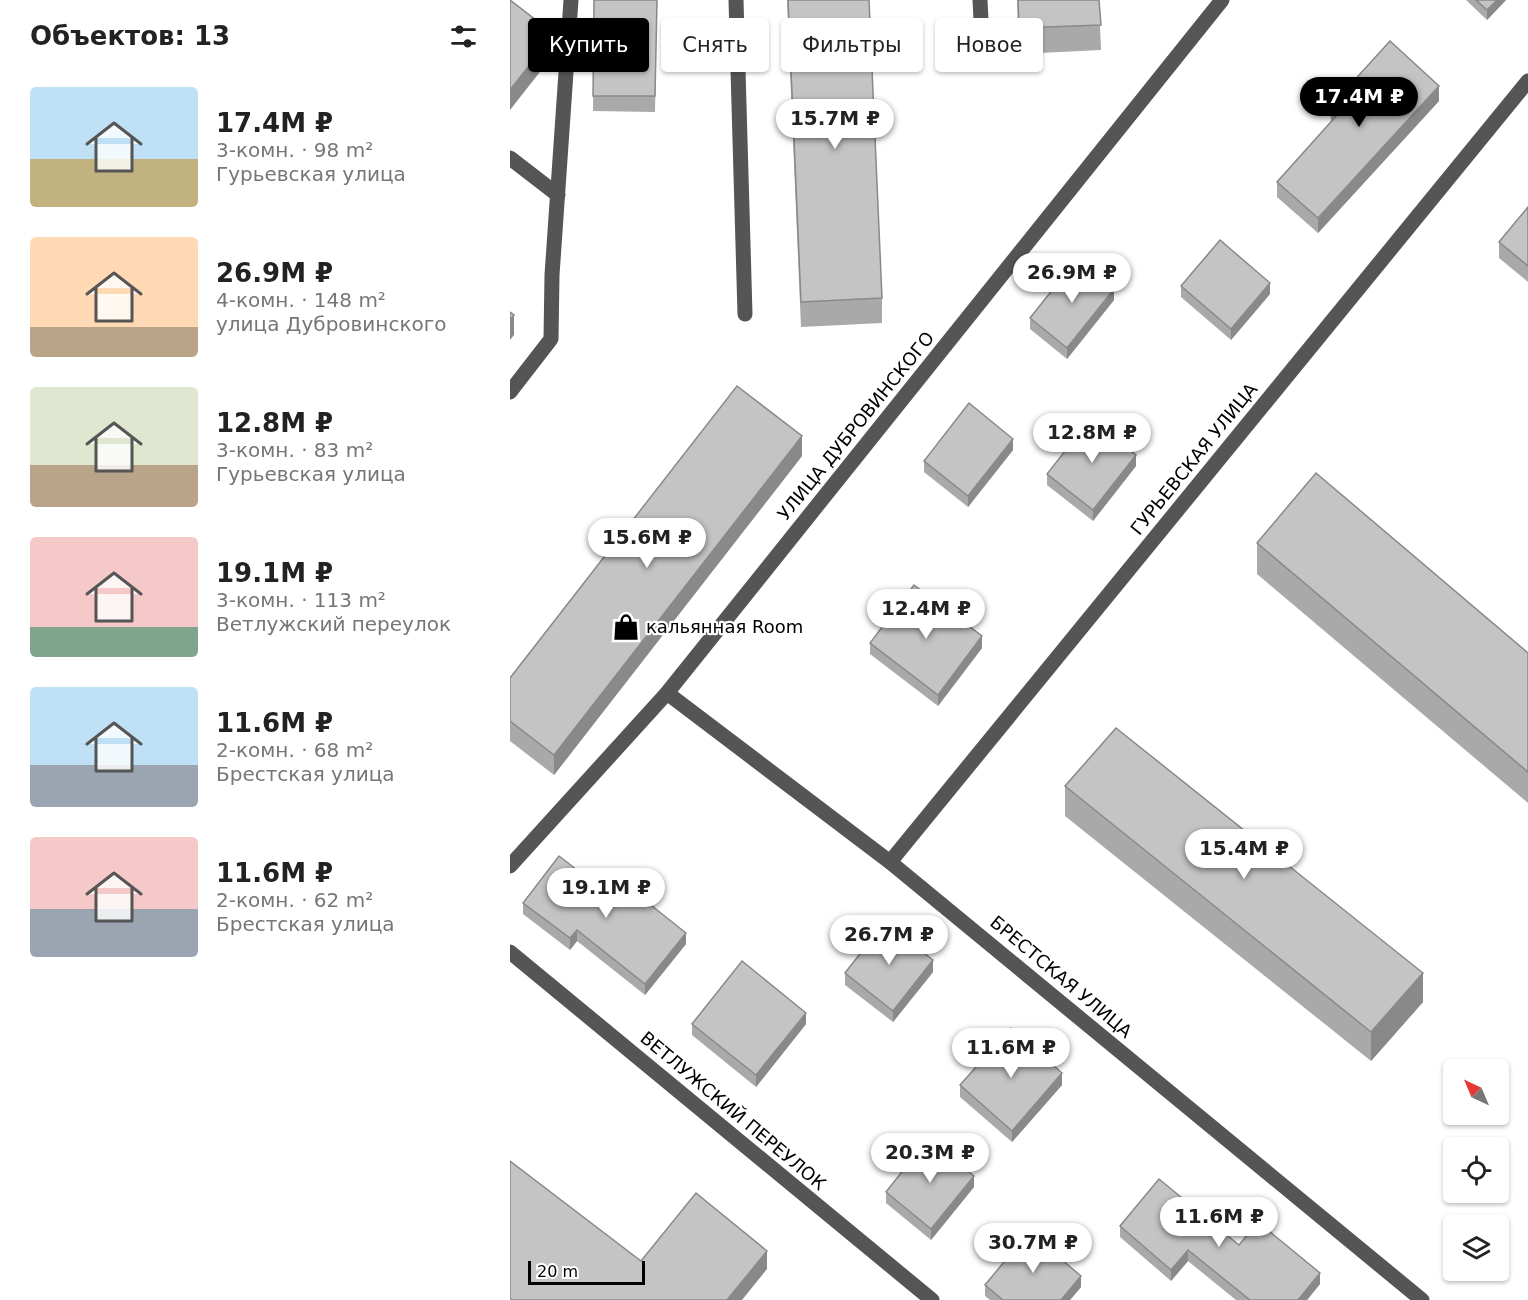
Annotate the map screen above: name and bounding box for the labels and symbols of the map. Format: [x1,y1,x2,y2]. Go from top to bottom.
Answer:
pin: 17.4M ₽ [1304,77,1414,128]
pin: 15.7M ₽ [780,99,890,150]
pin: 26.9M ₽ [1017,253,1127,304]
street label: УЛИЦА ДУБРОВИНСКОГО [773,327,938,524]
street label: ГУРЬЕВСКАЯ УЛИЦА [1126,378,1262,539]
pin: 12.8M ₽ [1037,413,1147,464]
pin: 15.6M ₽ [592,518,702,569]
pin: 12.4M ₽ [871,589,981,640]
shop icon: кальянная Room [611,612,641,642]
place label: кальянная Room [646,616,803,637]
pin: 15.4M ₽ [1189,829,1299,880]
pin: 19.1M ₽ [551,868,661,919]
street label: БРЕСТСКАЯ УЛИЦА [986,911,1137,1042]
pin: 26.7M ₽ [834,915,944,966]
street label: ВЕТЛУЖСКИЙ ПЕРЕУЛОК [636,1027,830,1194]
pin: 11.6M ₽ [956,1028,1066,1079]
north arrow [1443,1059,1509,1125]
pin: 20.3M ₽ [875,1133,985,1184]
pin: 11.6M ₽ [1164,1197,1274,1248]
pin: 30.7M ₽ [978,1223,1088,1274]
scale bar [528,1258,645,1286]

